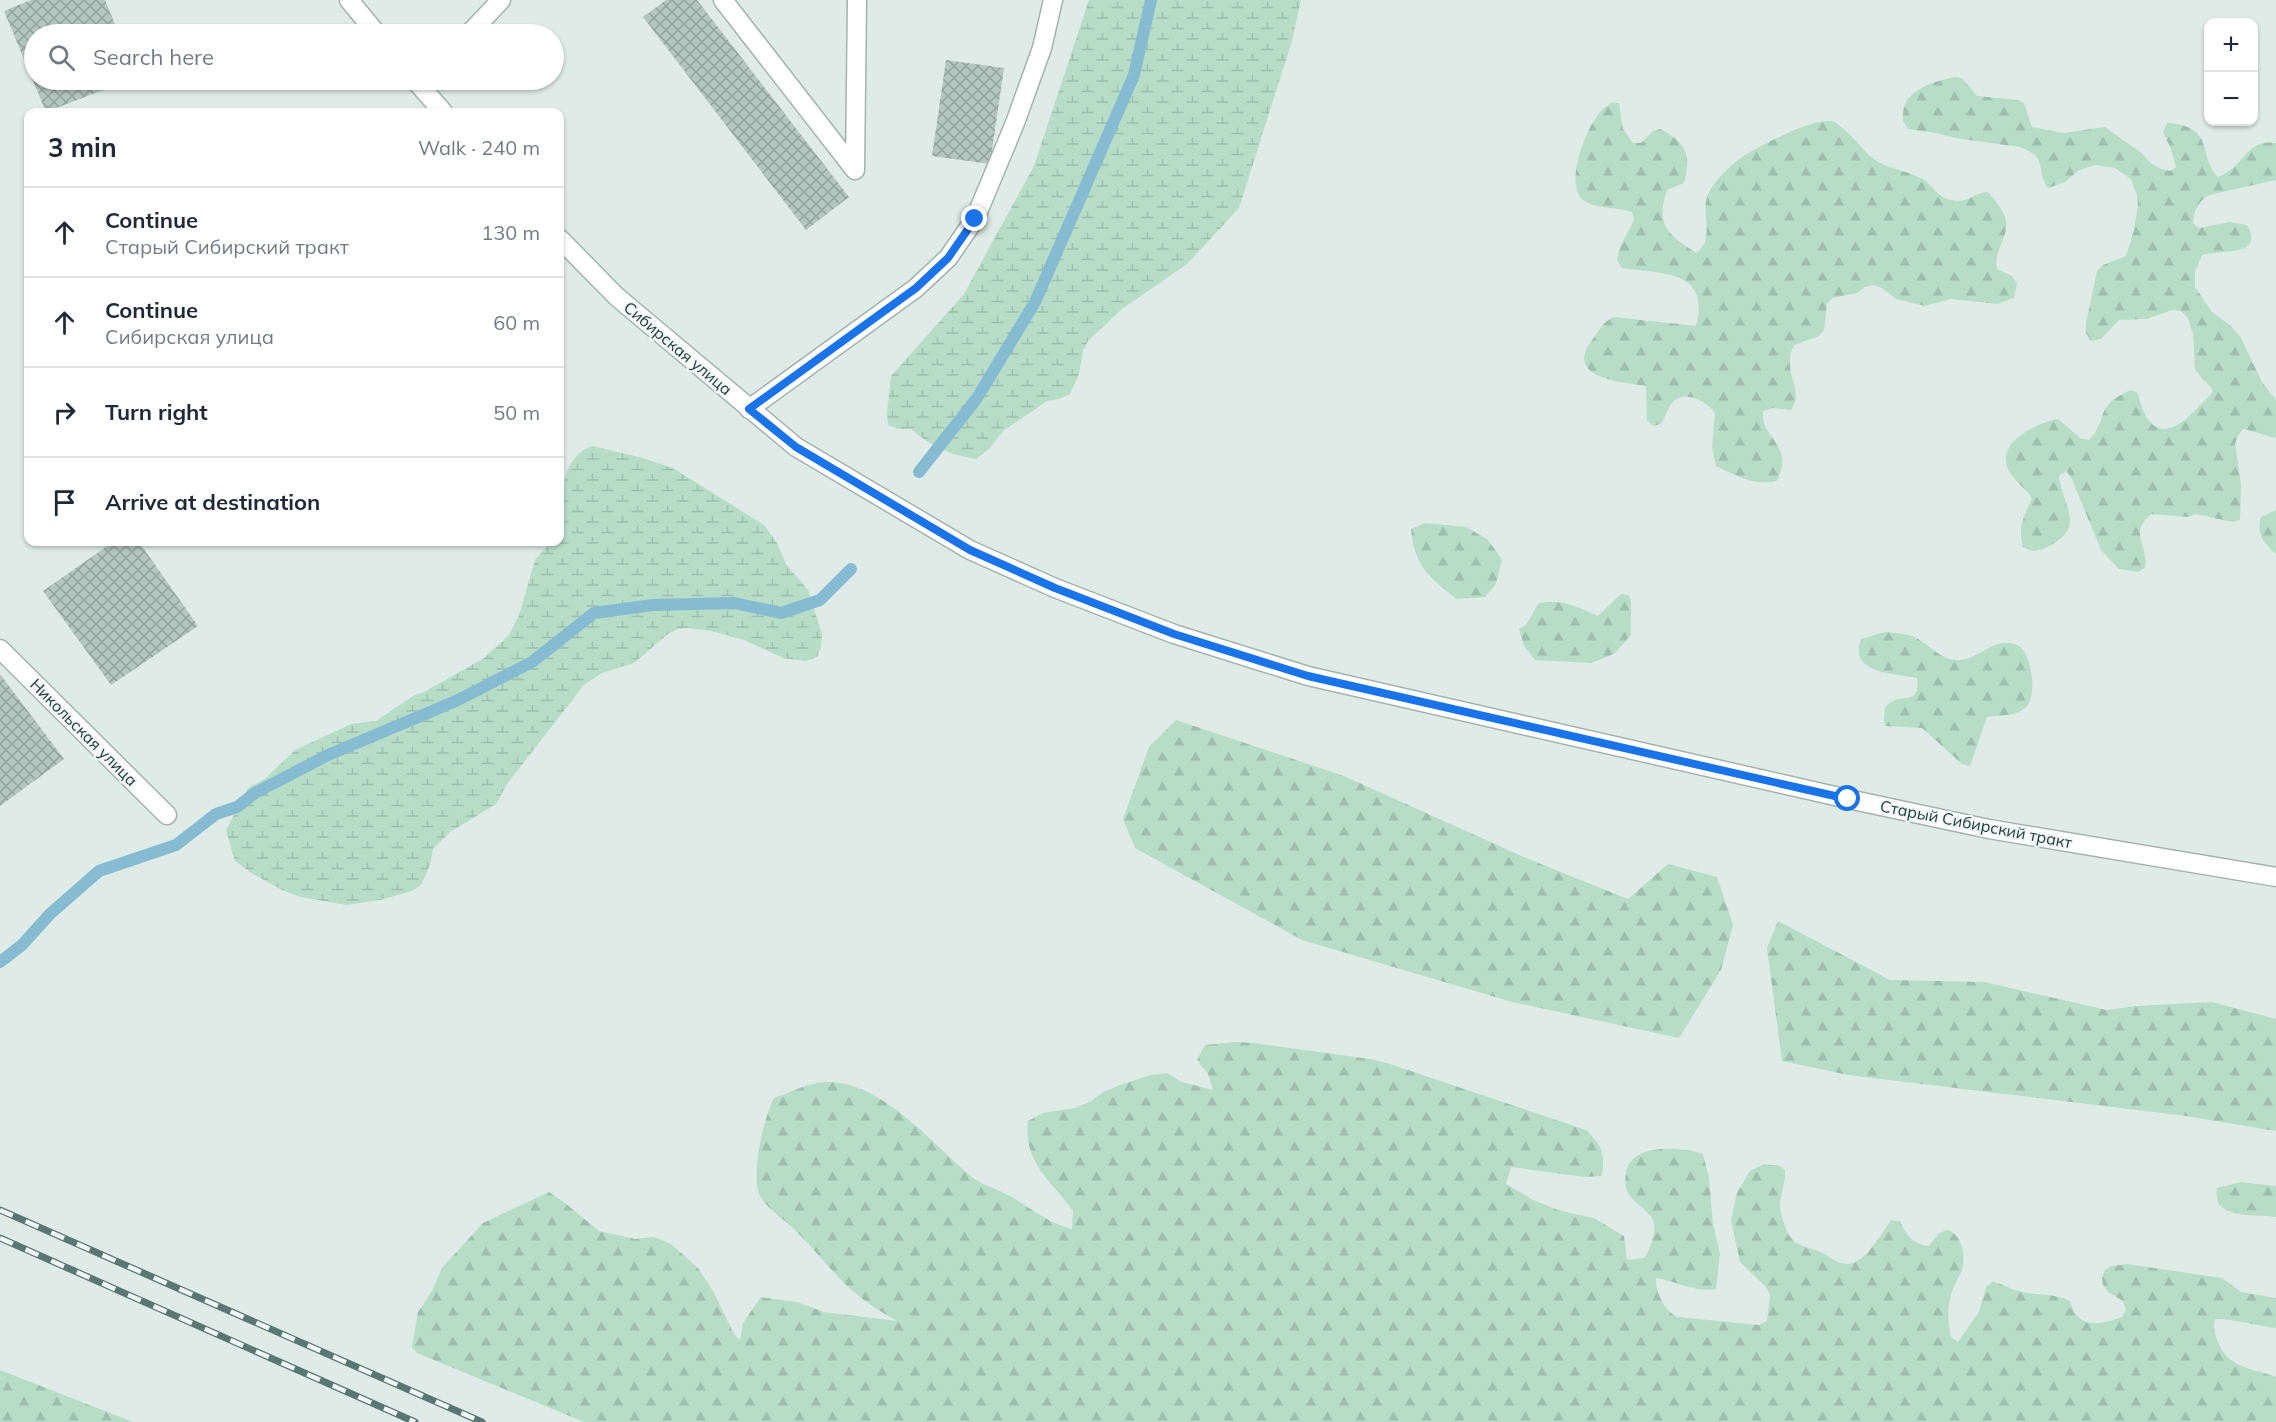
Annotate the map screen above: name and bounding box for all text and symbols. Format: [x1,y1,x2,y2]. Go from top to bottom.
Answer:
map controls [2204,18,2258,126]
button: + [2204,18,2258,72]
search box [24,24,564,90]
icon: search [45,41,78,74]
text: Search here [93,43,214,71]
button: − [2204,72,2258,126]
text: 3 min [48,131,117,164]
text: Walk · 240 m [418,135,540,160]
route end [961,205,987,231]
text: Continue [105,206,198,234]
icon: ahead [48,216,81,249]
text: 130 m [481,220,540,245]
text: Старый Сибирский тракт [105,234,349,259]
text: Continue [105,296,198,324]
street label: Сибирская улица [620,297,736,399]
icon: ahead [48,306,81,339]
text: 60 m [493,310,540,335]
text: Сибирская улица [105,324,274,349]
icon: right [48,396,81,429]
text: Turn right [105,398,208,426]
text: 50 m [493,400,540,425]
icon: arrive [48,486,81,519]
text: Arrive at destination [105,488,320,516]
street label: Никольская улица [26,674,142,790]
route start [1834,785,1860,811]
street label: Старый Сибирский тракт [1878,796,2074,853]

